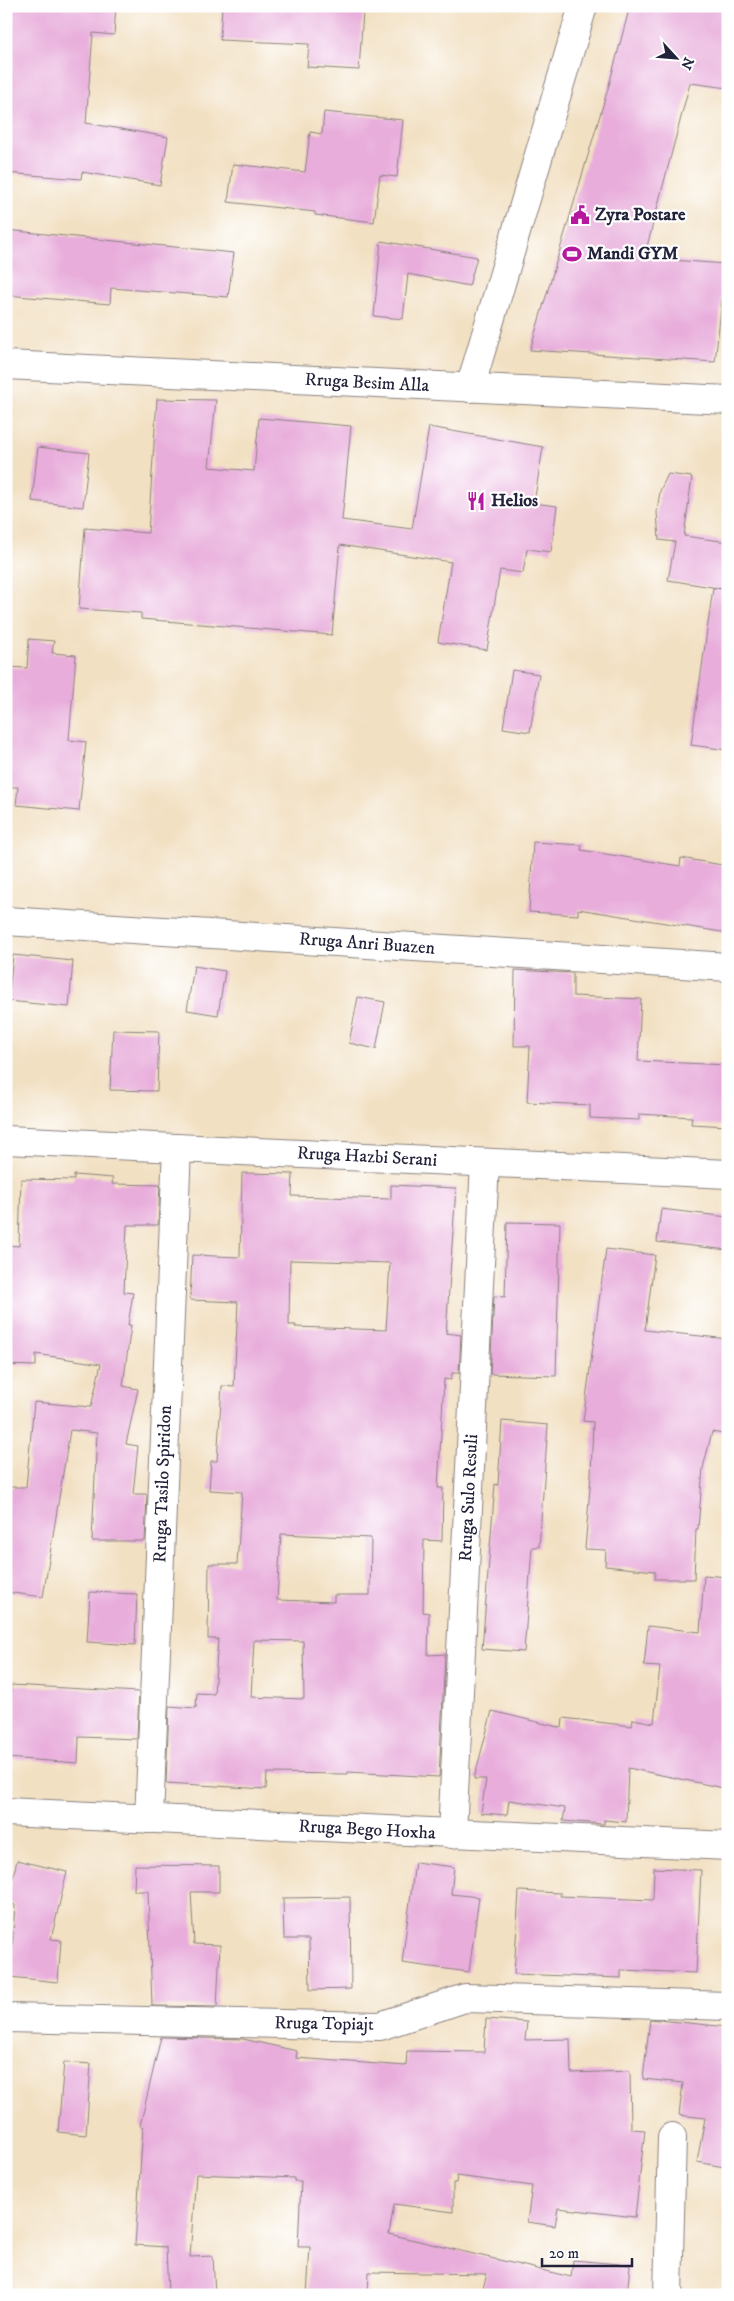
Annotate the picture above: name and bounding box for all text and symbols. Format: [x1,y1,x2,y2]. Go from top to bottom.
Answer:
north arrow [652,32,702,82]
text: N [676,54,697,73]
public building icon: Zyra Postare [569,204,591,226]
place label: Zyra Postare [595,204,686,226]
sports icon: Mandi GYM [561,243,583,265]
place label: Mandi GYM [587,243,679,265]
street label: Rruga Besim Alla [304,369,430,397]
restaurant icon: Helios [465,490,487,512]
place label: Helios [491,490,538,512]
street label: Rruga Anri Buazen [298,928,436,960]
street label: Rruga Hazbi Serani [296,1142,438,1172]
street label: Rruga Tasilo Spiridon [149,1404,177,1563]
street label: Rruga Sulo Resuli [455,1434,483,1562]
street label: Rruga Bego Hoxha [298,1815,437,1845]
street label: Rruga Topiajt [274,2012,374,2036]
scale bar [542,2236,632,2268]
text: 20 m [549,2244,579,2263]

